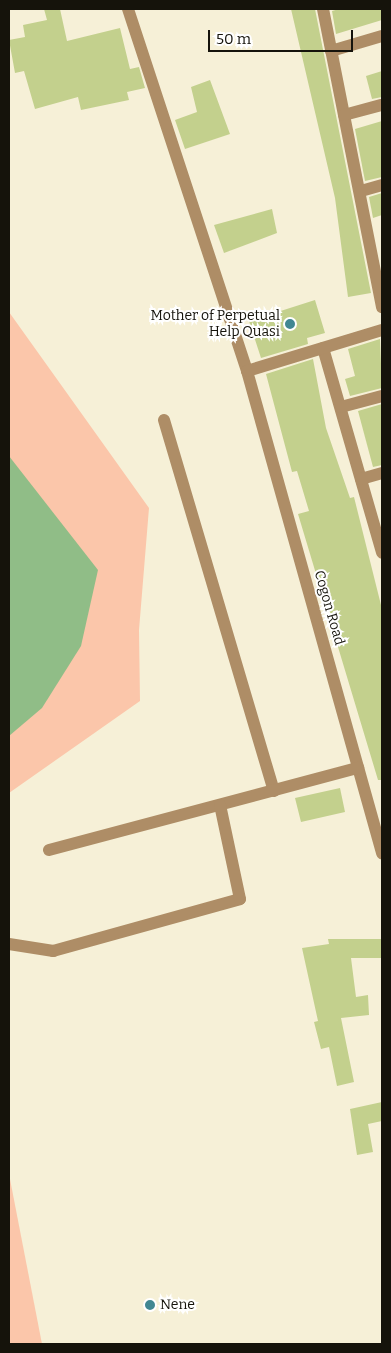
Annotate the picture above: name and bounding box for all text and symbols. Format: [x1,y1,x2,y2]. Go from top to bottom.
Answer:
scale bar [211,20,356,52]
text: 50 m [216,30,251,48]
place label: Mother of Perpetual Help Quasi [150,308,280,341]
marker: Mother of Perpetual Help Quasi [284,318,296,330]
street label: Cogon Road [310,569,348,647]
place label: Nene [160,1297,195,1313]
marker: Nene [144,1299,156,1311]

